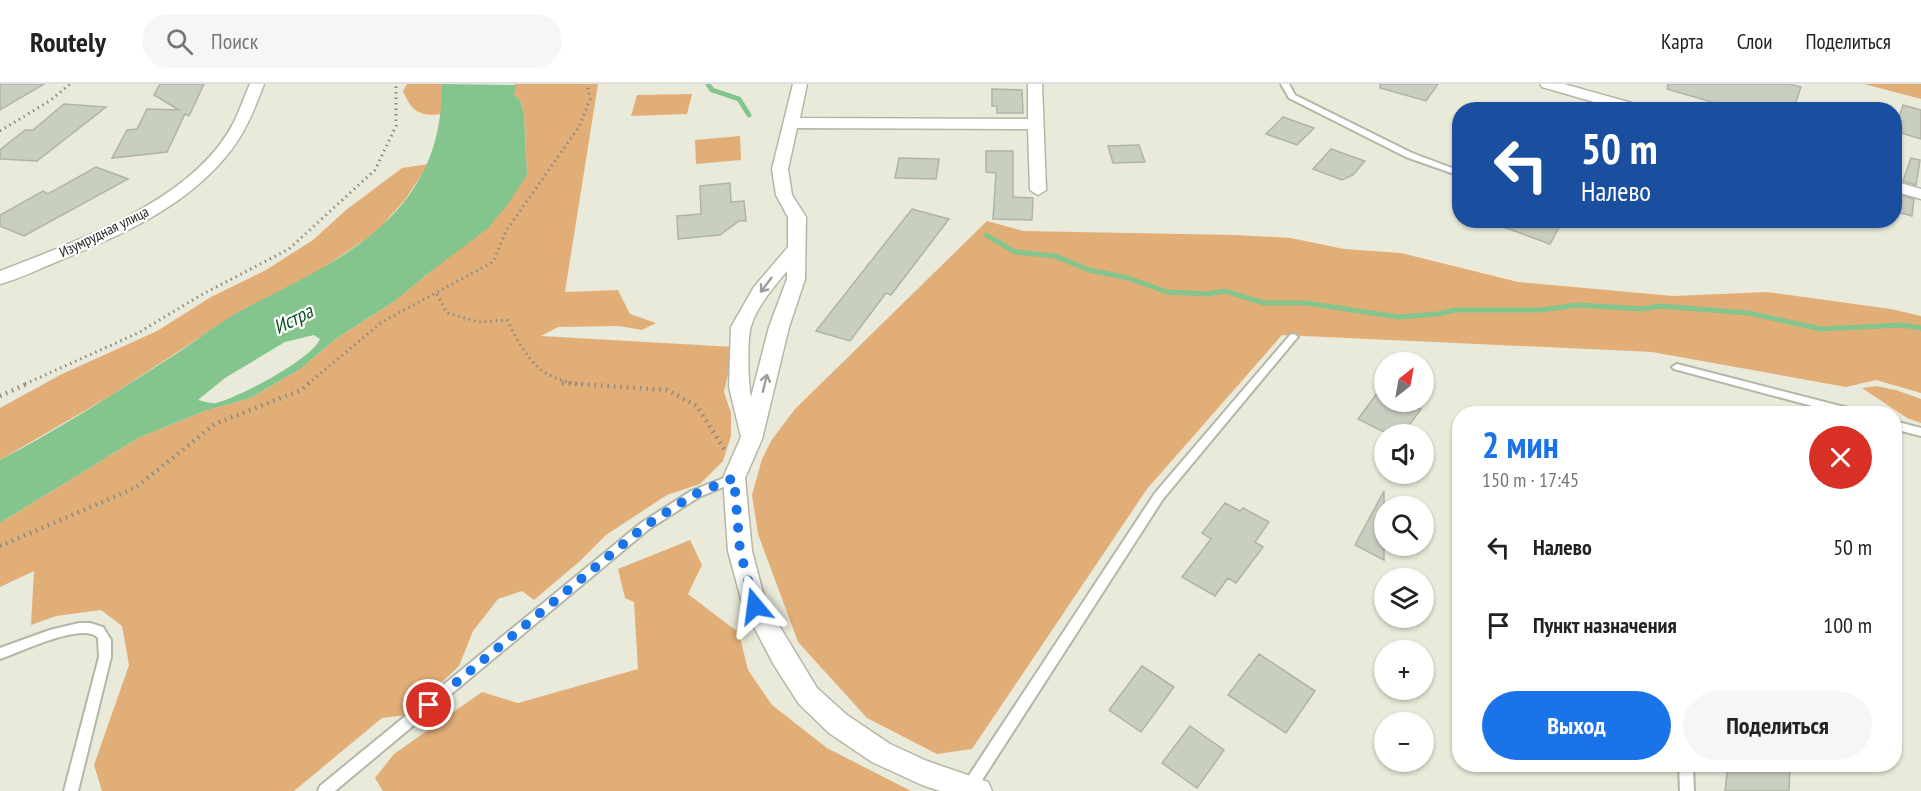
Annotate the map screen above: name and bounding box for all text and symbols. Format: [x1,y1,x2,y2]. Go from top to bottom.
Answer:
search box [142,14,562,68]
text: Routely [30,23,106,60]
icon: search [163,25,196,58]
text: Поиск [211,27,258,55]
text: Карта [1661,28,1704,55]
text: Слои [1737,28,1772,55]
text: Поделиться [1805,28,1891,55]
text: 50 m [1581,121,1658,176]
icon: left [1482,126,1560,204]
text: Налево [1581,174,1651,208]
street label: Изумрудная улица [56,202,152,261]
one-way arrow [760,277,773,293]
water label: Истра [269,298,318,340]
north arrow [1374,352,1434,412]
map controls [1374,352,1434,772]
one-way arrow [760,374,772,393]
text: 2 мин [1482,421,1559,468]
button: sound [1374,424,1434,484]
button: close [1809,426,1872,489]
text: 150 m · 17:45 [1482,467,1579,493]
button: search [1374,496,1434,556]
icon: left [1482,531,1515,564]
text: Налево [1533,533,1592,561]
text: 50 m [1833,533,1872,561]
button: layers [1374,568,1434,628]
position arrow [723,574,787,638]
icon: arrive [1482,609,1515,642]
text: Пункт назначения [1533,611,1677,639]
text: 100 m [1823,611,1872,639]
button: + [1374,640,1434,700]
pin [403,679,454,730]
icon: arrive [412,688,445,721]
button: Выход [1482,691,1671,760]
button: Поделиться [1683,691,1872,760]
button: − [1374,712,1434,772]

